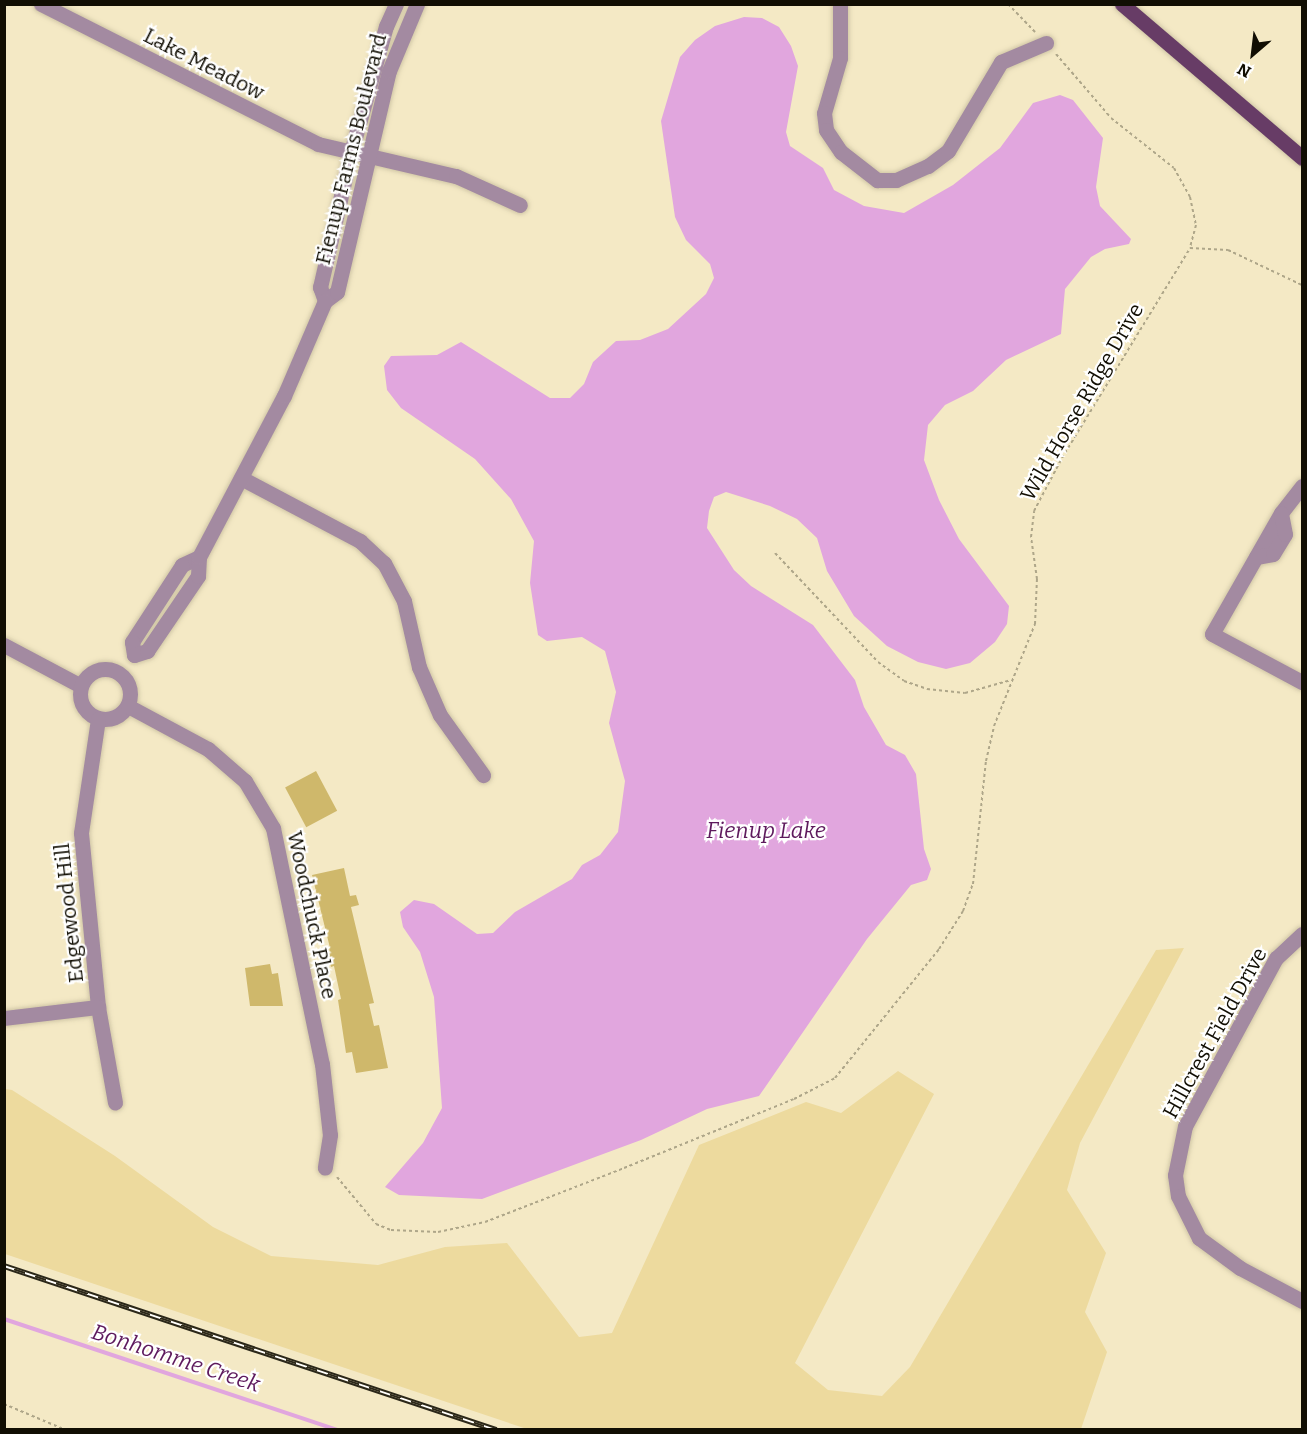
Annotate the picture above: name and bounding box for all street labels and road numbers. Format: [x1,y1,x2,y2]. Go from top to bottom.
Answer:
street label: Lake Meadow [139,23,269,105]
street label: Fienup Farms Boulevard [310,31,392,267]
street label: Wild Horse Ridge Drive [1015,299,1149,505]
street label: Woodchuck Place [282,829,342,1001]
street label: Edgewood Hill [49,842,89,984]
street label: Hillcrest Field Drive [1158,943,1272,1123]

